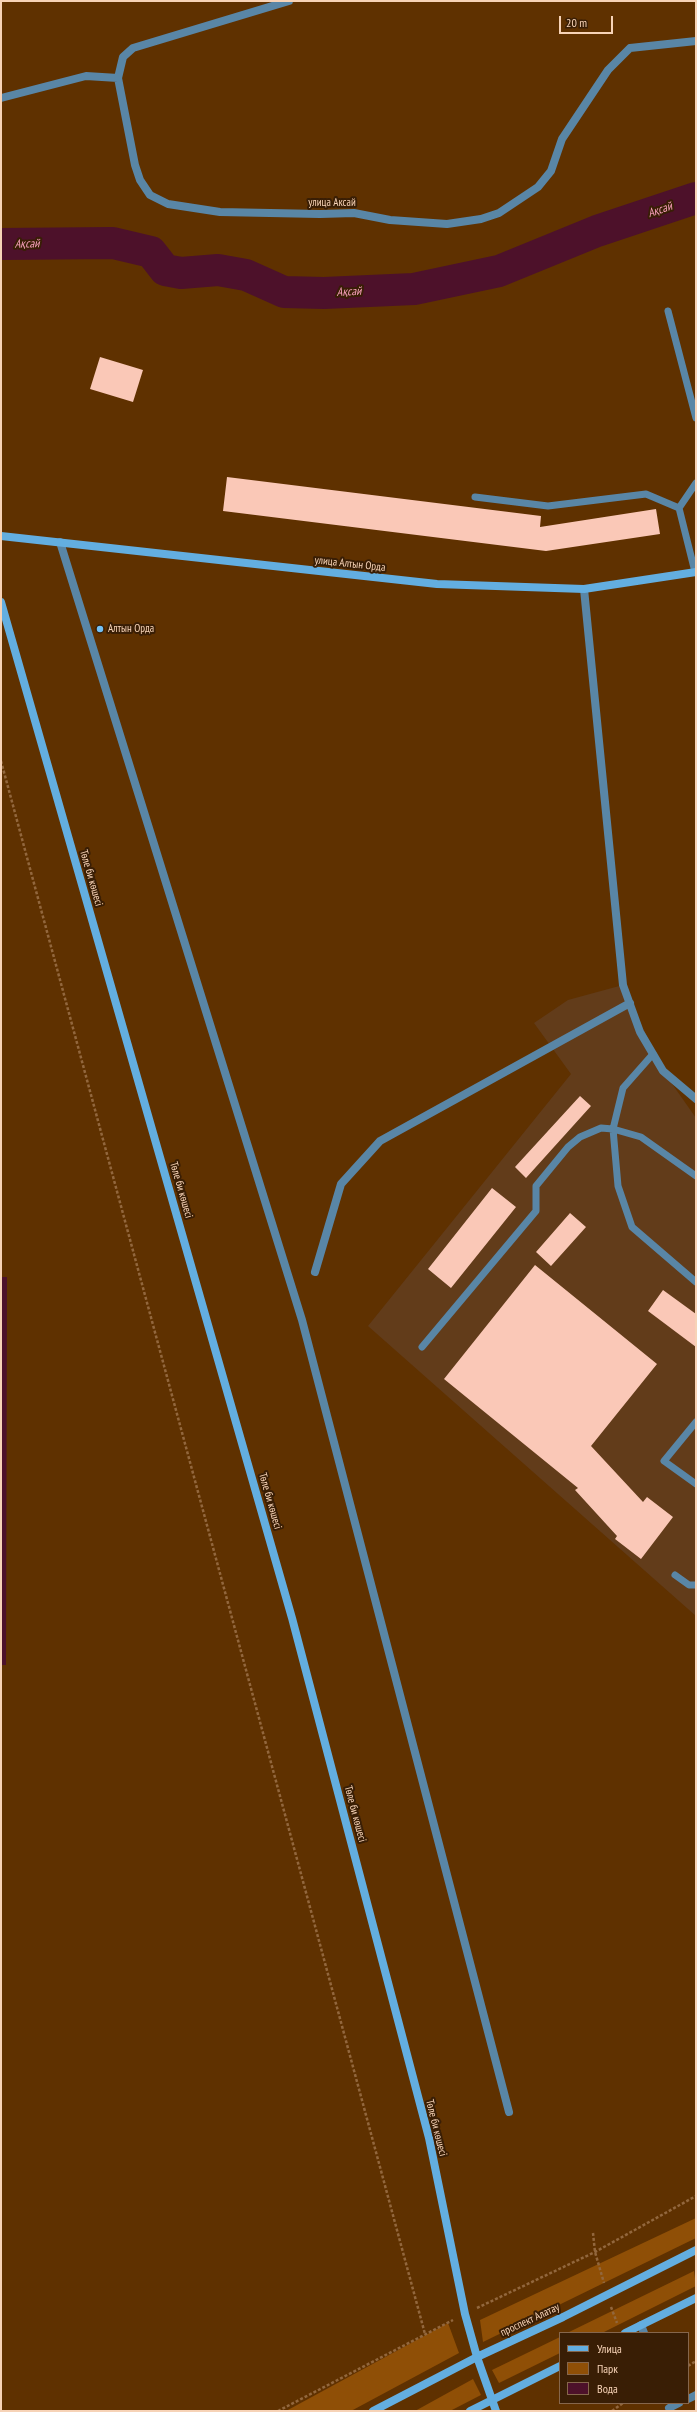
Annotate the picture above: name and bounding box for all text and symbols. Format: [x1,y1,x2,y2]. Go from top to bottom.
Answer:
scale bar [561,8,615,34]
text: 20 m [566,15,587,30]
street label: улица Аксай [308,196,356,210]
water label: Ақсай [646,199,674,221]
water label: Ақсай [14,237,40,251]
water label: Ақсай [336,284,362,300]
street label: улица Алтын Орда [314,554,386,574]
place label: Алтын Орда [108,622,154,636]
marker: Алтын Орда [95,624,105,634]
street label: Төле би көшесі [77,848,105,908]
street label: Төле би көшесі [167,1160,195,1220]
street label: Төле би көшесі [256,1471,284,1531]
street label: Төле би көшесі [341,1784,369,1844]
street label: Төле би көшесі [423,2098,449,2158]
street label: проспект Алатау [498,2301,562,2339]
legend [559,2332,689,2404]
text: Улица [597,2341,622,2356]
text: Парк [597,2361,618,2376]
text: Вода [597,2381,618,2396]

